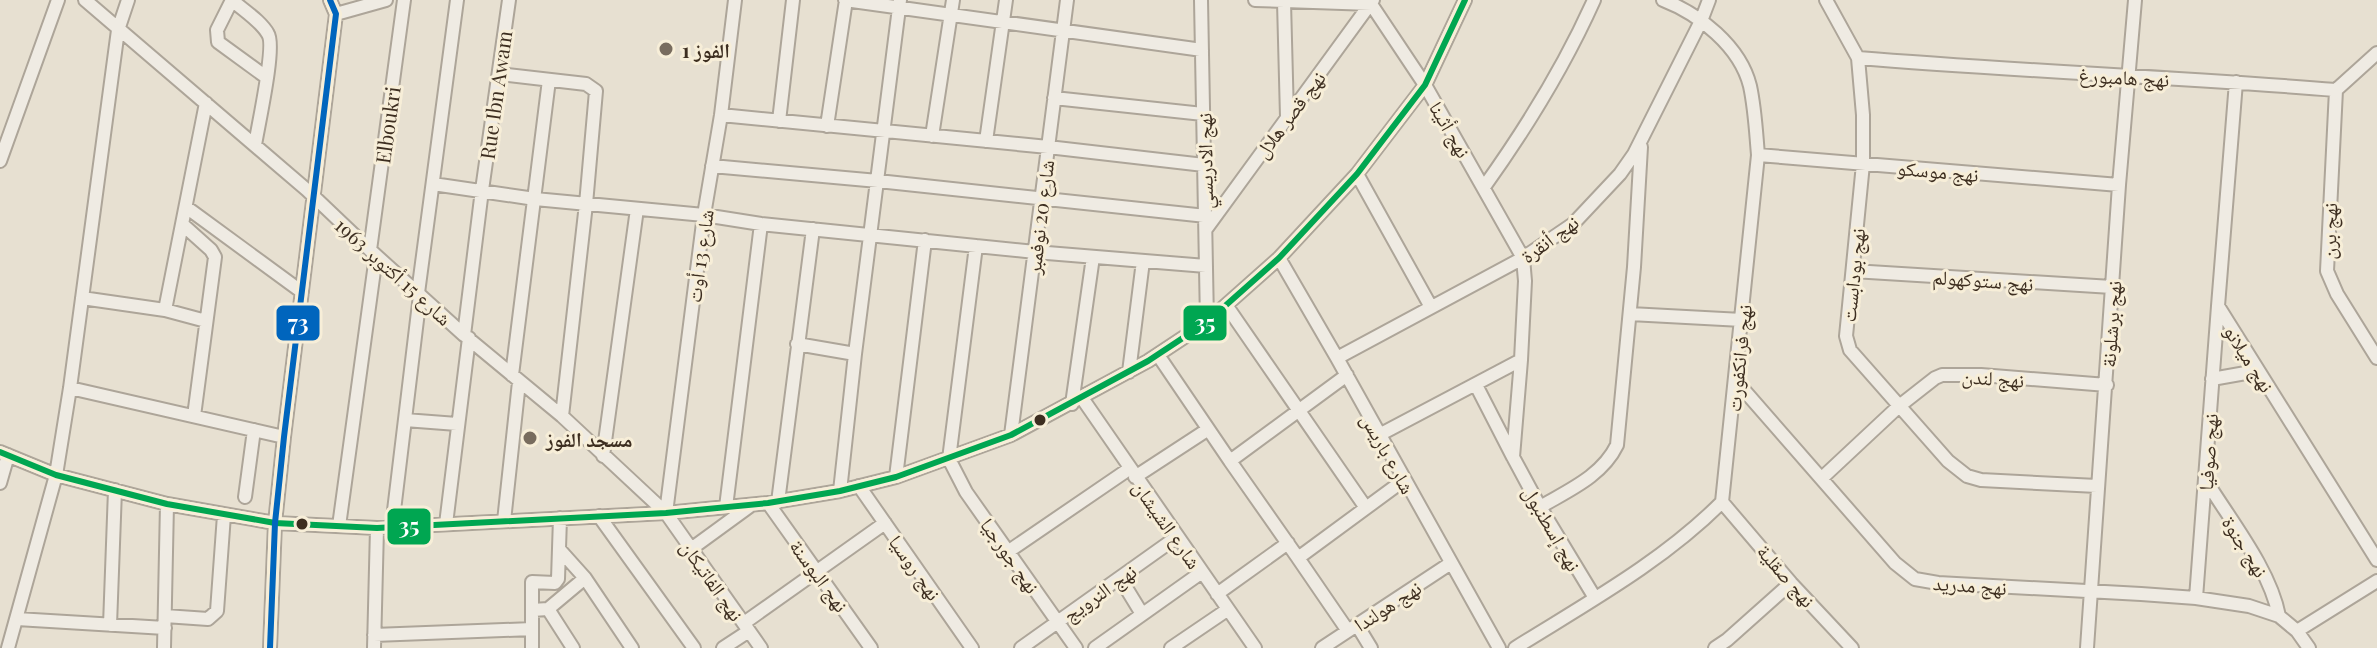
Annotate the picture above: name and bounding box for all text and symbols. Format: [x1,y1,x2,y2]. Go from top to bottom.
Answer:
street label: Rue Ibn Awam [473,29,517,161]
place label: الفوز 1 [682,36,730,63]
marker: الفوز 1 [657,40,675,58]
street label: نهج هامبورغ [2078,60,2170,93]
street label: نهج قصر هلال [1247,65,1331,164]
street label: Elboukri [368,85,406,165]
street label: نهج أثينا [1423,96,1478,163]
street label: نهج الادريسي [1190,112,1222,209]
street label: نهج موسكو [1896,153,1980,188]
street label: شارع 20 نوفمبر [1018,158,1060,277]
street label: نهج برن [2314,202,2343,260]
street label: شارع 13 أوت [679,208,720,304]
street label: نهج أنقرة [1515,208,1584,269]
street label: شارع 15 أكتوبر 1963 [329,211,458,331]
street label: نهج بودابست [1834,227,1871,323]
street label: نهج ستوكهولم [1931,262,2034,298]
street label: نهج برشلونة [2093,280,2127,368]
street label: نهج فرانكفورت [1719,303,1758,413]
line badge: 73 [275,304,321,342]
line badge: 35 [1182,304,1228,342]
text: 73 [288,307,308,337]
text: 35 [1195,307,1215,337]
street label: نهج ميلانو [2218,319,2281,397]
street label: نهج لندن [1961,361,2025,394]
street label: شارع باريس [1355,408,1422,499]
unlabelled marker [1032,412,1048,428]
street label: نهج صوفيا [2191,413,2224,492]
place label: مسجد الفوز [545,425,632,452]
marker: مسجد الفوز [521,429,539,447]
street label: شارع الشيشان [1127,474,1208,574]
street label: نهج إسطنبول [1516,480,1588,577]
line badge: 35 [386,507,432,546]
text: 35 [399,510,419,540]
street label: نهج جنوة [2216,510,2275,582]
street label: نهج جورجيا [974,512,1047,599]
unlabelled marker [294,516,310,532]
street label: نهج روسيا [883,529,948,606]
street label: نهج البوسنة [784,533,856,617]
street label: نهج الفاتيكان [674,534,751,627]
street label: نهج صقلية [1751,537,1822,613]
street label: نهج النرويج [1057,557,1142,628]
street label: نهج مدريد [1932,568,2008,601]
street label: نهج هولندا [1348,573,1426,638]

